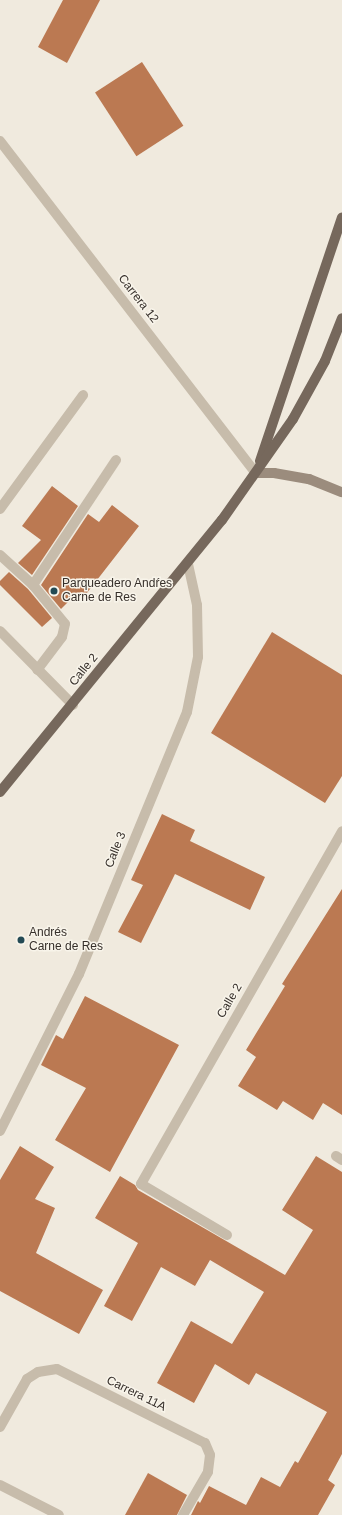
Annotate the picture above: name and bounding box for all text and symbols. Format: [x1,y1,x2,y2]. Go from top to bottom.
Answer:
street label: Carrera 12 [115,272,161,326]
place label: Parqueadero Andŕes Carne de Res [62,577,173,605]
marker: Parqueadero Andŕes Carne de Res [49,586,59,596]
street label: Calle 2 [67,651,101,689]
street label: Calle 3 [102,830,130,870]
place label: Andrés Carne de Res [29,926,103,954]
marker: Andrés Carne de Res [16,935,26,945]
street label: Calle 2 [214,981,246,1021]
street label: Carrera 11A [104,1373,168,1415]

